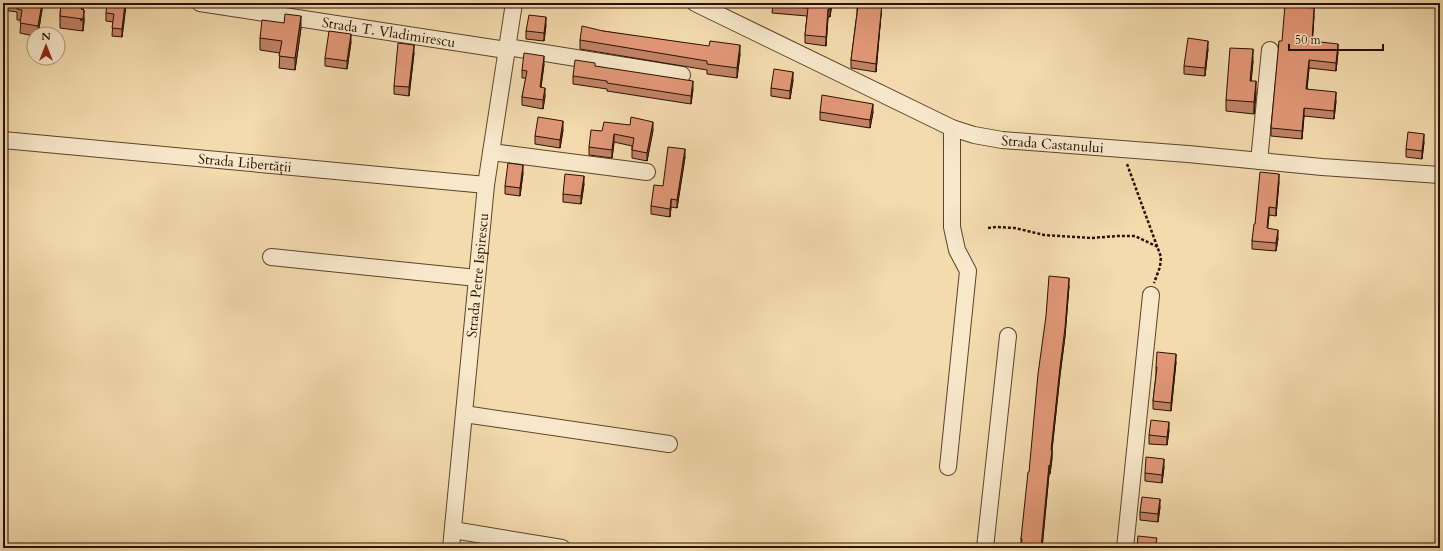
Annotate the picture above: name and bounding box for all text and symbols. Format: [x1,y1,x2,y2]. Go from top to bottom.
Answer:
street label: Strada T. Vladimirescu [321,13,457,52]
north arrow [26,26,66,66]
scale bar [1289,26,1383,52]
text: N [41,29,51,44]
text: 50 m [1295,32,1322,48]
street label: Strada Castanului [1001,131,1104,158]
street label: Strada Libertății [197,149,293,177]
street label: Strada Petre Ispirescu [462,212,493,339]

